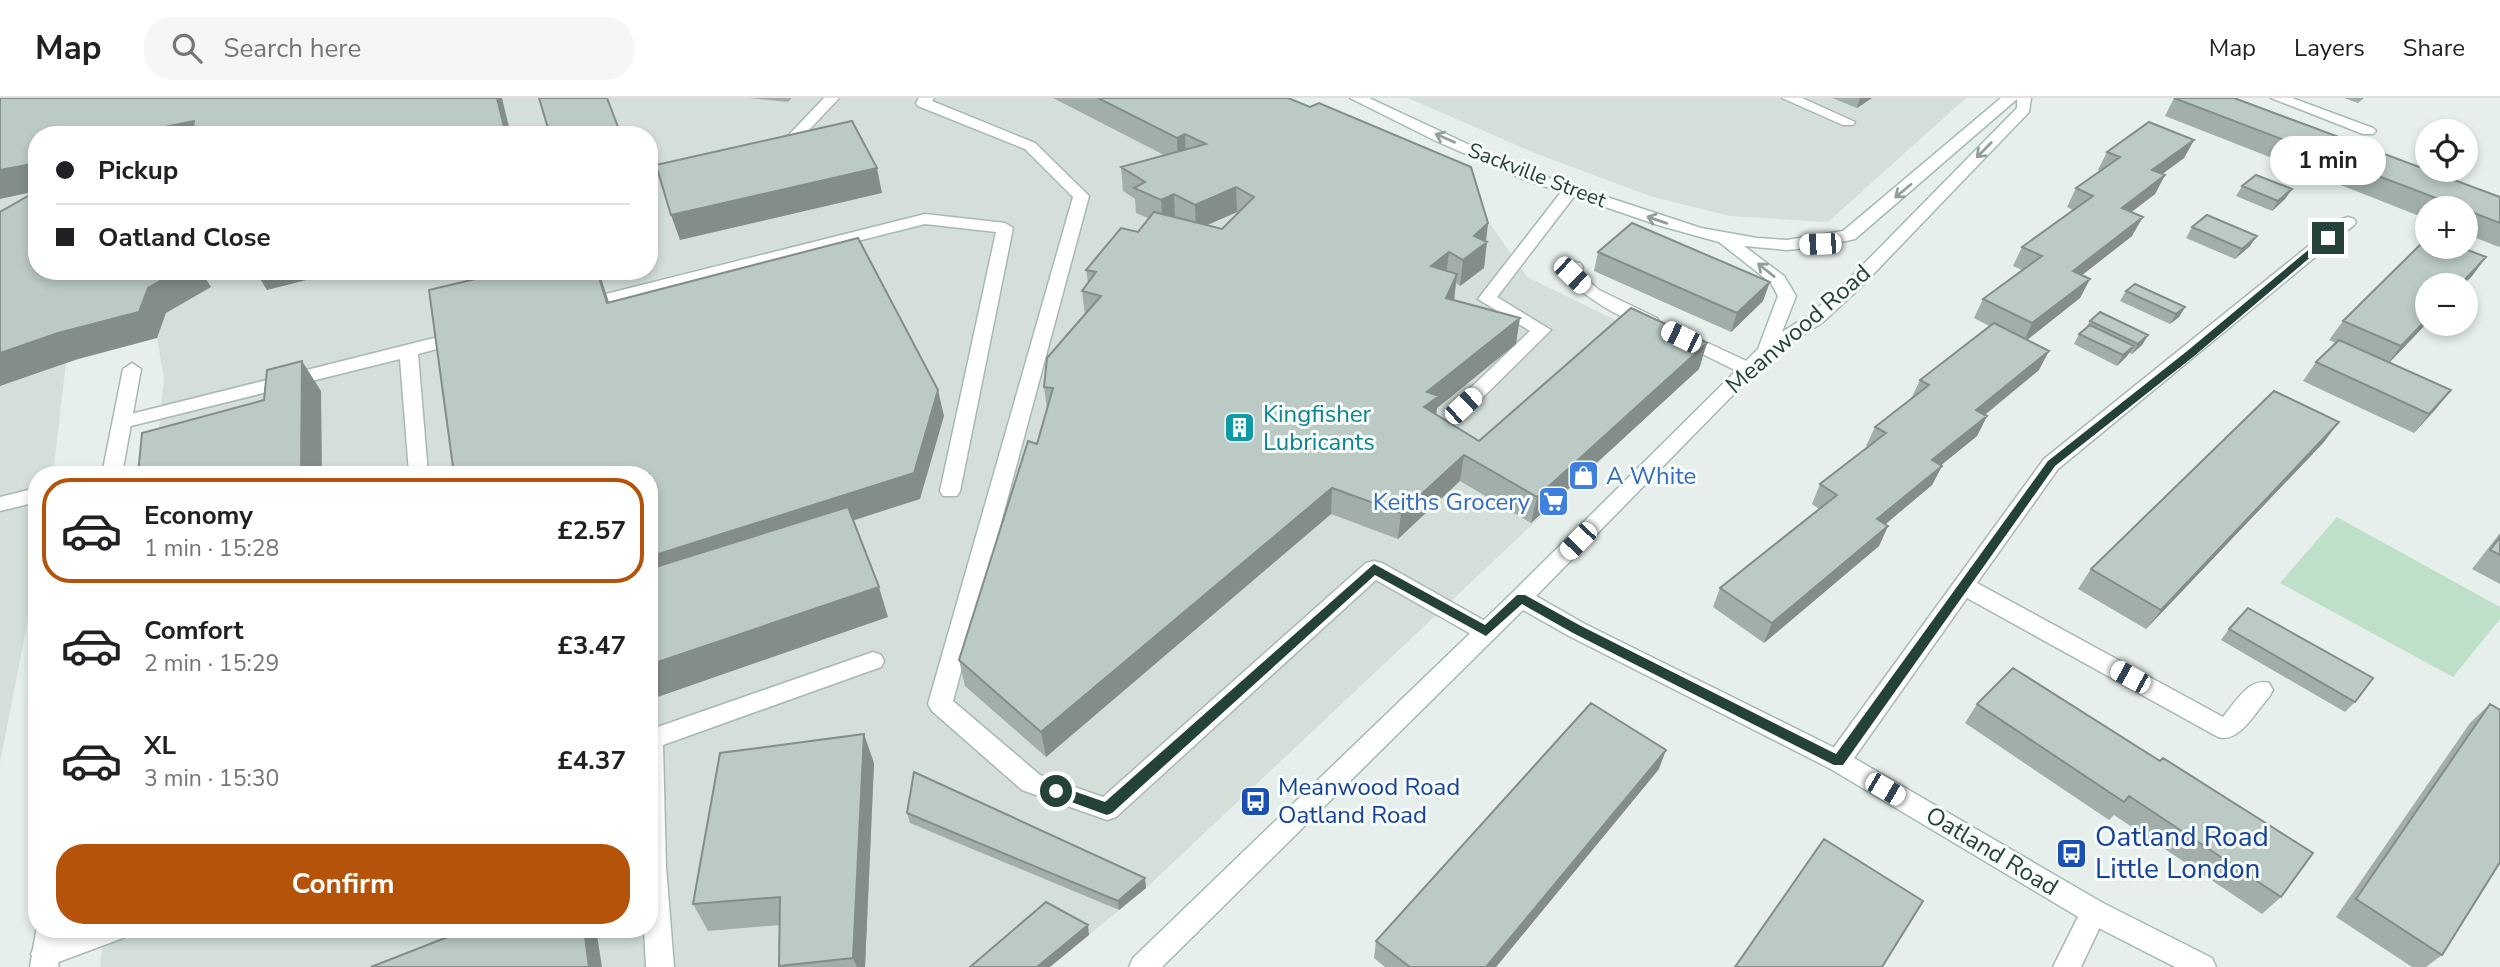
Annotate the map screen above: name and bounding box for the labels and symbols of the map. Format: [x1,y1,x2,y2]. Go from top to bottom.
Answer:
one-way arrow [1434,131,1456,144]
street label: Sackville Street [1464,136,1611,214]
callout: 1 min [2270,136,2386,186]
one-way arrow [1976,141,1993,158]
one-way arrow [1894,183,1912,198]
one-way arrow [1646,213,1668,225]
route end [2312,222,2344,254]
car [1799,233,1842,255]
car [1550,253,1595,297]
street label: Meanwood Road [1719,257,1877,401]
one-way arrow [1757,263,1775,278]
car [1658,318,1705,356]
car [1441,384,1486,428]
place label: Kingfisher Lubricants [1263,398,1375,458]
building icon: Kingfisher Lubricants [1223,411,1257,445]
shop icon: A White [1566,459,1600,493]
place label: A White [1606,460,1696,492]
supermarket icon: Keiths Grocery [1536,485,1570,519]
place label: Keiths Grocery [1373,486,1531,518]
car [1556,519,1601,563]
car [2107,658,2154,696]
car [1862,769,1909,809]
place label: Meanwood Road Oatland Road [1278,771,1460,831]
route start [1040,775,1072,807]
bus stop icon: Meanwood Road Oatland Road [1238,784,1272,818]
street label: Oatland Road [1920,799,2064,903]
place label: Oatland Road Little London [2095,818,2269,888]
bus stop icon: Oatland Road Little London [2055,836,2089,870]

